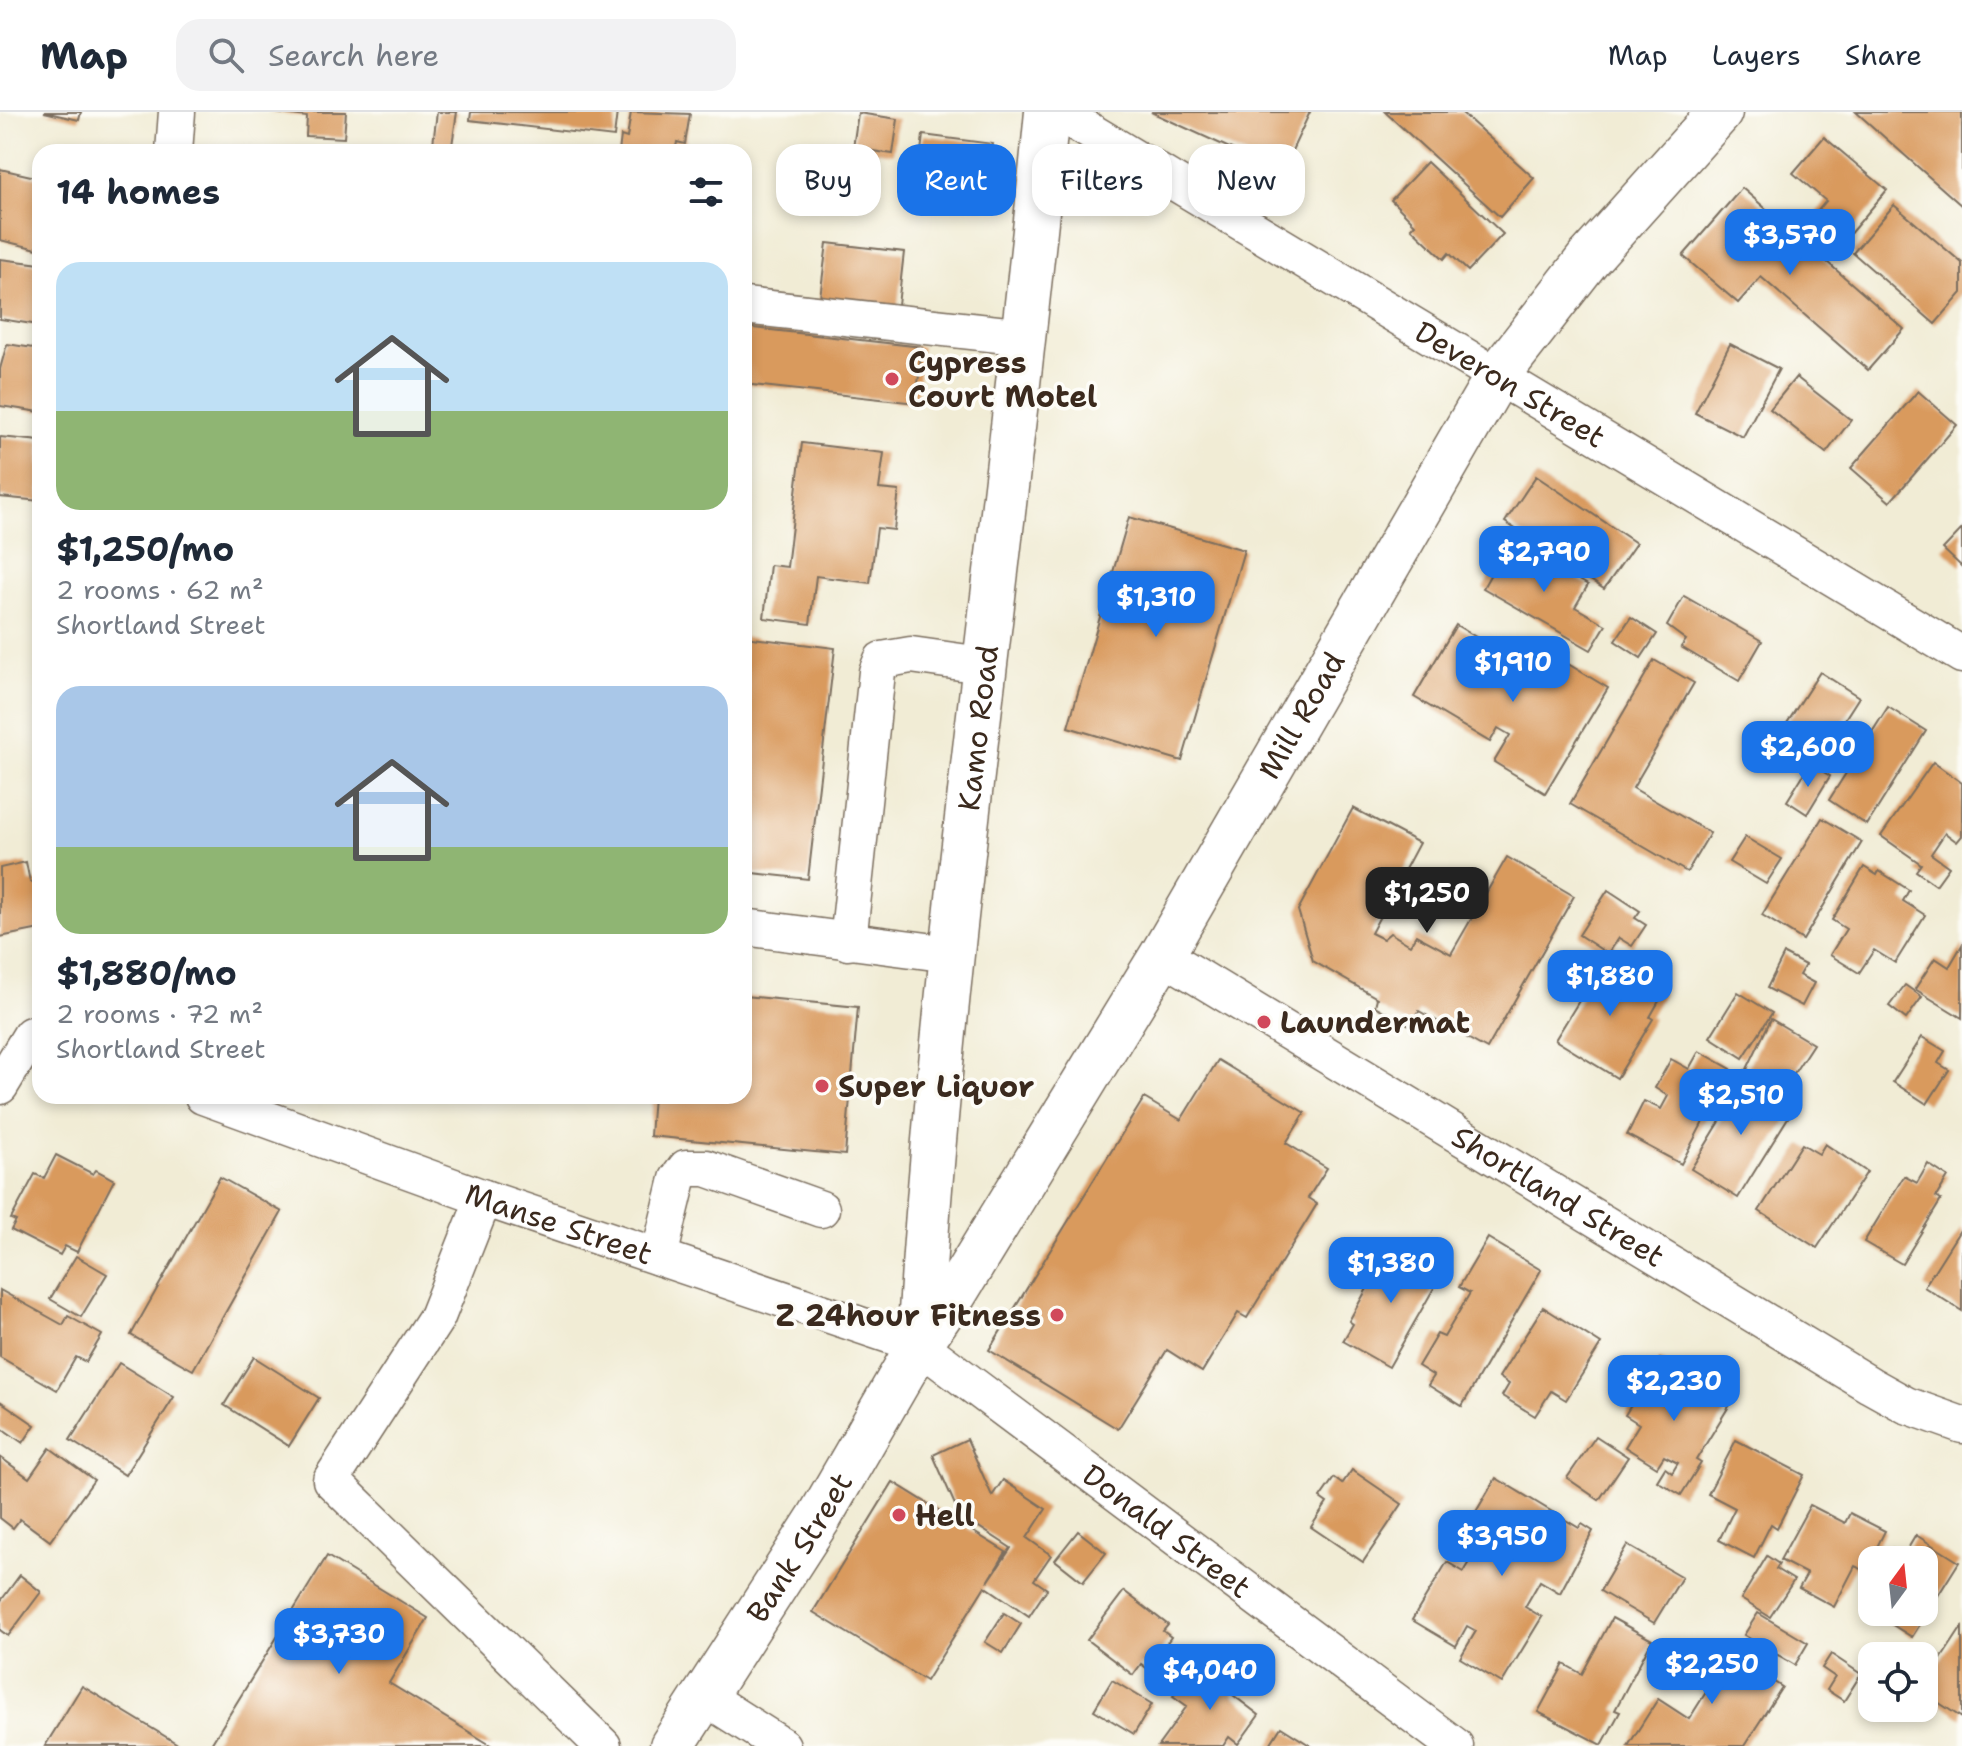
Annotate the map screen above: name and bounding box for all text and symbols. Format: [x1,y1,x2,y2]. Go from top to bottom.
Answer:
search box [176,19,736,91]
text: Map [40,30,128,81]
icon: search [204,33,248,77]
text: Search here [268,35,439,76]
text: Map [1608,36,1668,74]
text: Layers [1712,36,1801,74]
text: Share [1845,36,1922,74]
chip: Buy [776,144,881,216]
chip: Rent [897,144,1016,216]
chip: Filters [1032,144,1172,216]
chip: New [1188,144,1305,216]
text: 14 homes [56,169,220,215]
icon: filters [684,170,728,214]
pin: $3,570 [1725,209,1855,277]
text: $3,570 [1743,217,1837,252]
street label: Deveron Street [1408,311,1614,457]
icon: home [320,314,464,458]
place label: Cypress Court Motel [908,342,1098,417]
marker: Cypress Court Motel [883,370,901,388]
text: $1,250/mo [56,526,234,572]
pin: $2,790 [1479,526,1609,594]
text: $2,790 [1497,534,1591,569]
pin: $1,310 [1091,571,1221,639]
text: 2 rooms · 62 m² [56,572,264,607]
text: $1,310 [1116,579,1196,614]
text: Shortland Street [56,607,266,642]
pin: $1,910 [1448,636,1578,704]
street label: Kamo Road [947,643,1008,813]
street label: Mill Road [1248,644,1354,786]
text: $1,910 [1474,644,1552,679]
pin: $2,600 [1743,721,1873,789]
text: $2,600 [1760,729,1856,764]
icon: home [320,738,464,882]
pin: $1,250 [1362,867,1492,935]
text: $1,250 [1384,875,1470,910]
text: $1,880/mo [56,950,237,996]
pin: $1,880 [1545,950,1675,1018]
text: $1,880 [1566,958,1654,993]
text: 2 rooms · 72 m² [56,996,263,1031]
place label: Laundermat [1280,1002,1470,1043]
marker: Laundermat [1255,1013,1273,1031]
text: Shortland Street [56,1031,266,1066]
place label: Super Liquor [838,1066,1034,1107]
pin: $2,510 [1676,1069,1806,1137]
marker: Super Liquor [813,1077,831,1095]
text: $2,510 [1698,1077,1784,1112]
street label: Shortland Street [1444,1115,1673,1276]
street label: Manse Street [459,1172,658,1274]
pin: $1,380 [1326,1237,1456,1305]
text: $1,380 [1347,1245,1435,1280]
place label: Z 24hour Fitness [775,1295,1041,1336]
marker: Z 24hour Fitness [1048,1306,1066,1324]
pin: $2,230 [1609,1355,1739,1423]
text: $2,230 [1626,1363,1722,1398]
street label: Donald Street [1075,1454,1260,1607]
street label: Bank Street [737,1465,862,1630]
place label: Hell [915,1495,975,1536]
marker: Hell [890,1506,908,1524]
pin: $3,950 [1437,1510,1567,1578]
text: $3,950 [1456,1518,1548,1553]
north arrow [1858,1546,1938,1626]
map controls [1858,1546,1938,1722]
pin: $3,730 [274,1608,404,1676]
text: $3,730 [293,1616,385,1651]
pin: $2,250 [1647,1638,1777,1706]
button: locate [1858,1642,1938,1722]
pin: $4,040 [1145,1644,1275,1712]
text: $2,250 [1665,1646,1759,1681]
text: $4,040 [1162,1652,1258,1687]

